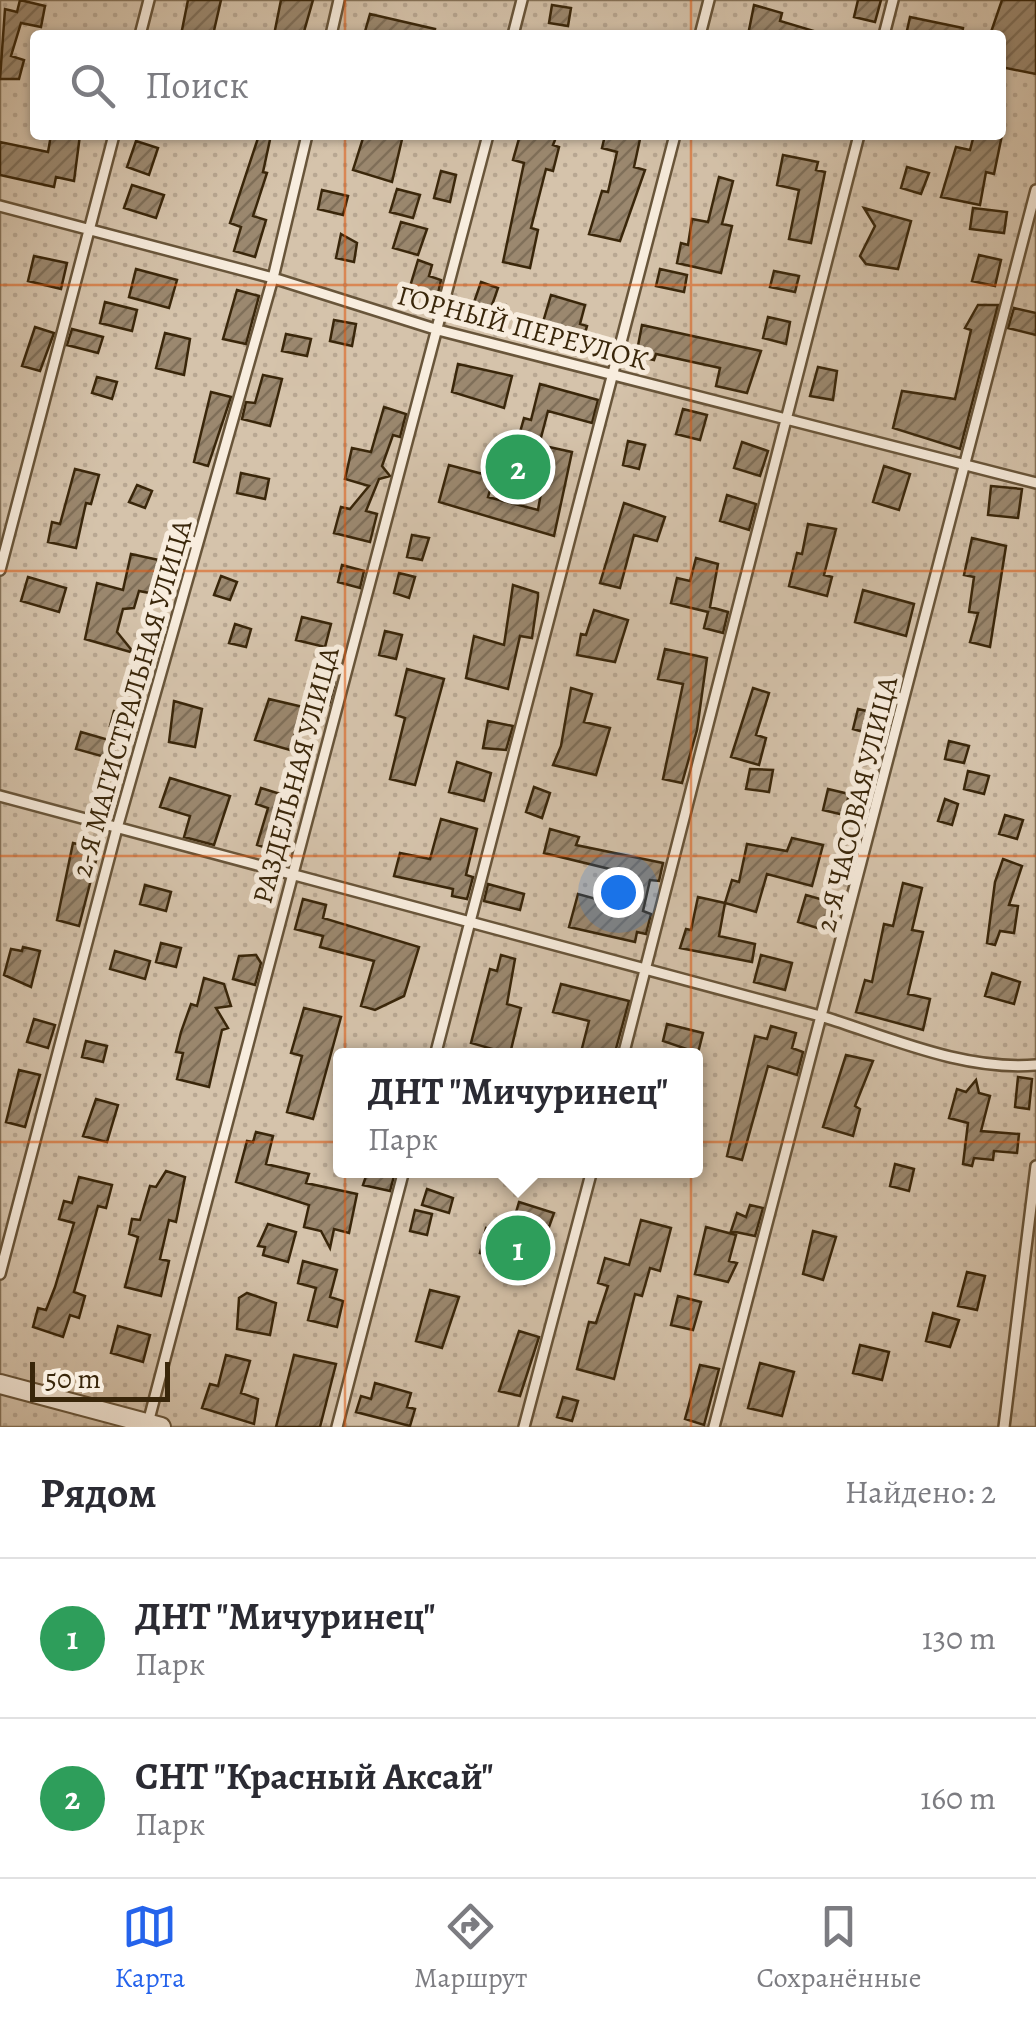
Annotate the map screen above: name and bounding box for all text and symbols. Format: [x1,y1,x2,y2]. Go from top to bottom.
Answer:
search box [30,30,1006,140]
icon: search [65,58,120,113]
text: Поиск [145,59,249,111]
street label: ГОРНЫЙ ПЕРЕУЛОК [393,276,652,380]
pin: 2 [486,430,550,504]
street label: 2-Я МАГИСТРАЛЬНАЯ УЛИЦА [63,514,201,881]
street label: РАЗДЕЛЬНАЯ УЛИЦА [243,642,349,908]
street label: 2-Я ЧАСОВАЯ УЛИЦА [807,672,907,936]
your location [593,867,644,918]
popup [333,1048,703,1178]
text: ДНТ "Мичуринец" [368,1065,668,1117]
text: Парк [368,1117,438,1161]
pin: 1 [486,1210,550,1286]
scale bar [30,1357,170,1402]
text: 50 m [45,1360,101,1398]
text: Рядом [40,1464,157,1521]
text: Найдено: 2 [845,1470,996,1514]
text: ДНТ "Мичуринец" [135,1590,435,1642]
text: 1 [67,1616,78,1660]
text: 130 m [922,1616,996,1660]
text: Парк [135,1642,205,1686]
text: СНТ "Красный Аксай" [135,1750,493,1802]
text: 2 [65,1776,80,1820]
text: 160 m [920,1776,996,1820]
text: Парк [135,1802,205,1846]
tab: Карта [115,1899,185,1997]
tab: Маршрут [414,1899,527,1997]
tab: Сохранённые [756,1899,922,1997]

